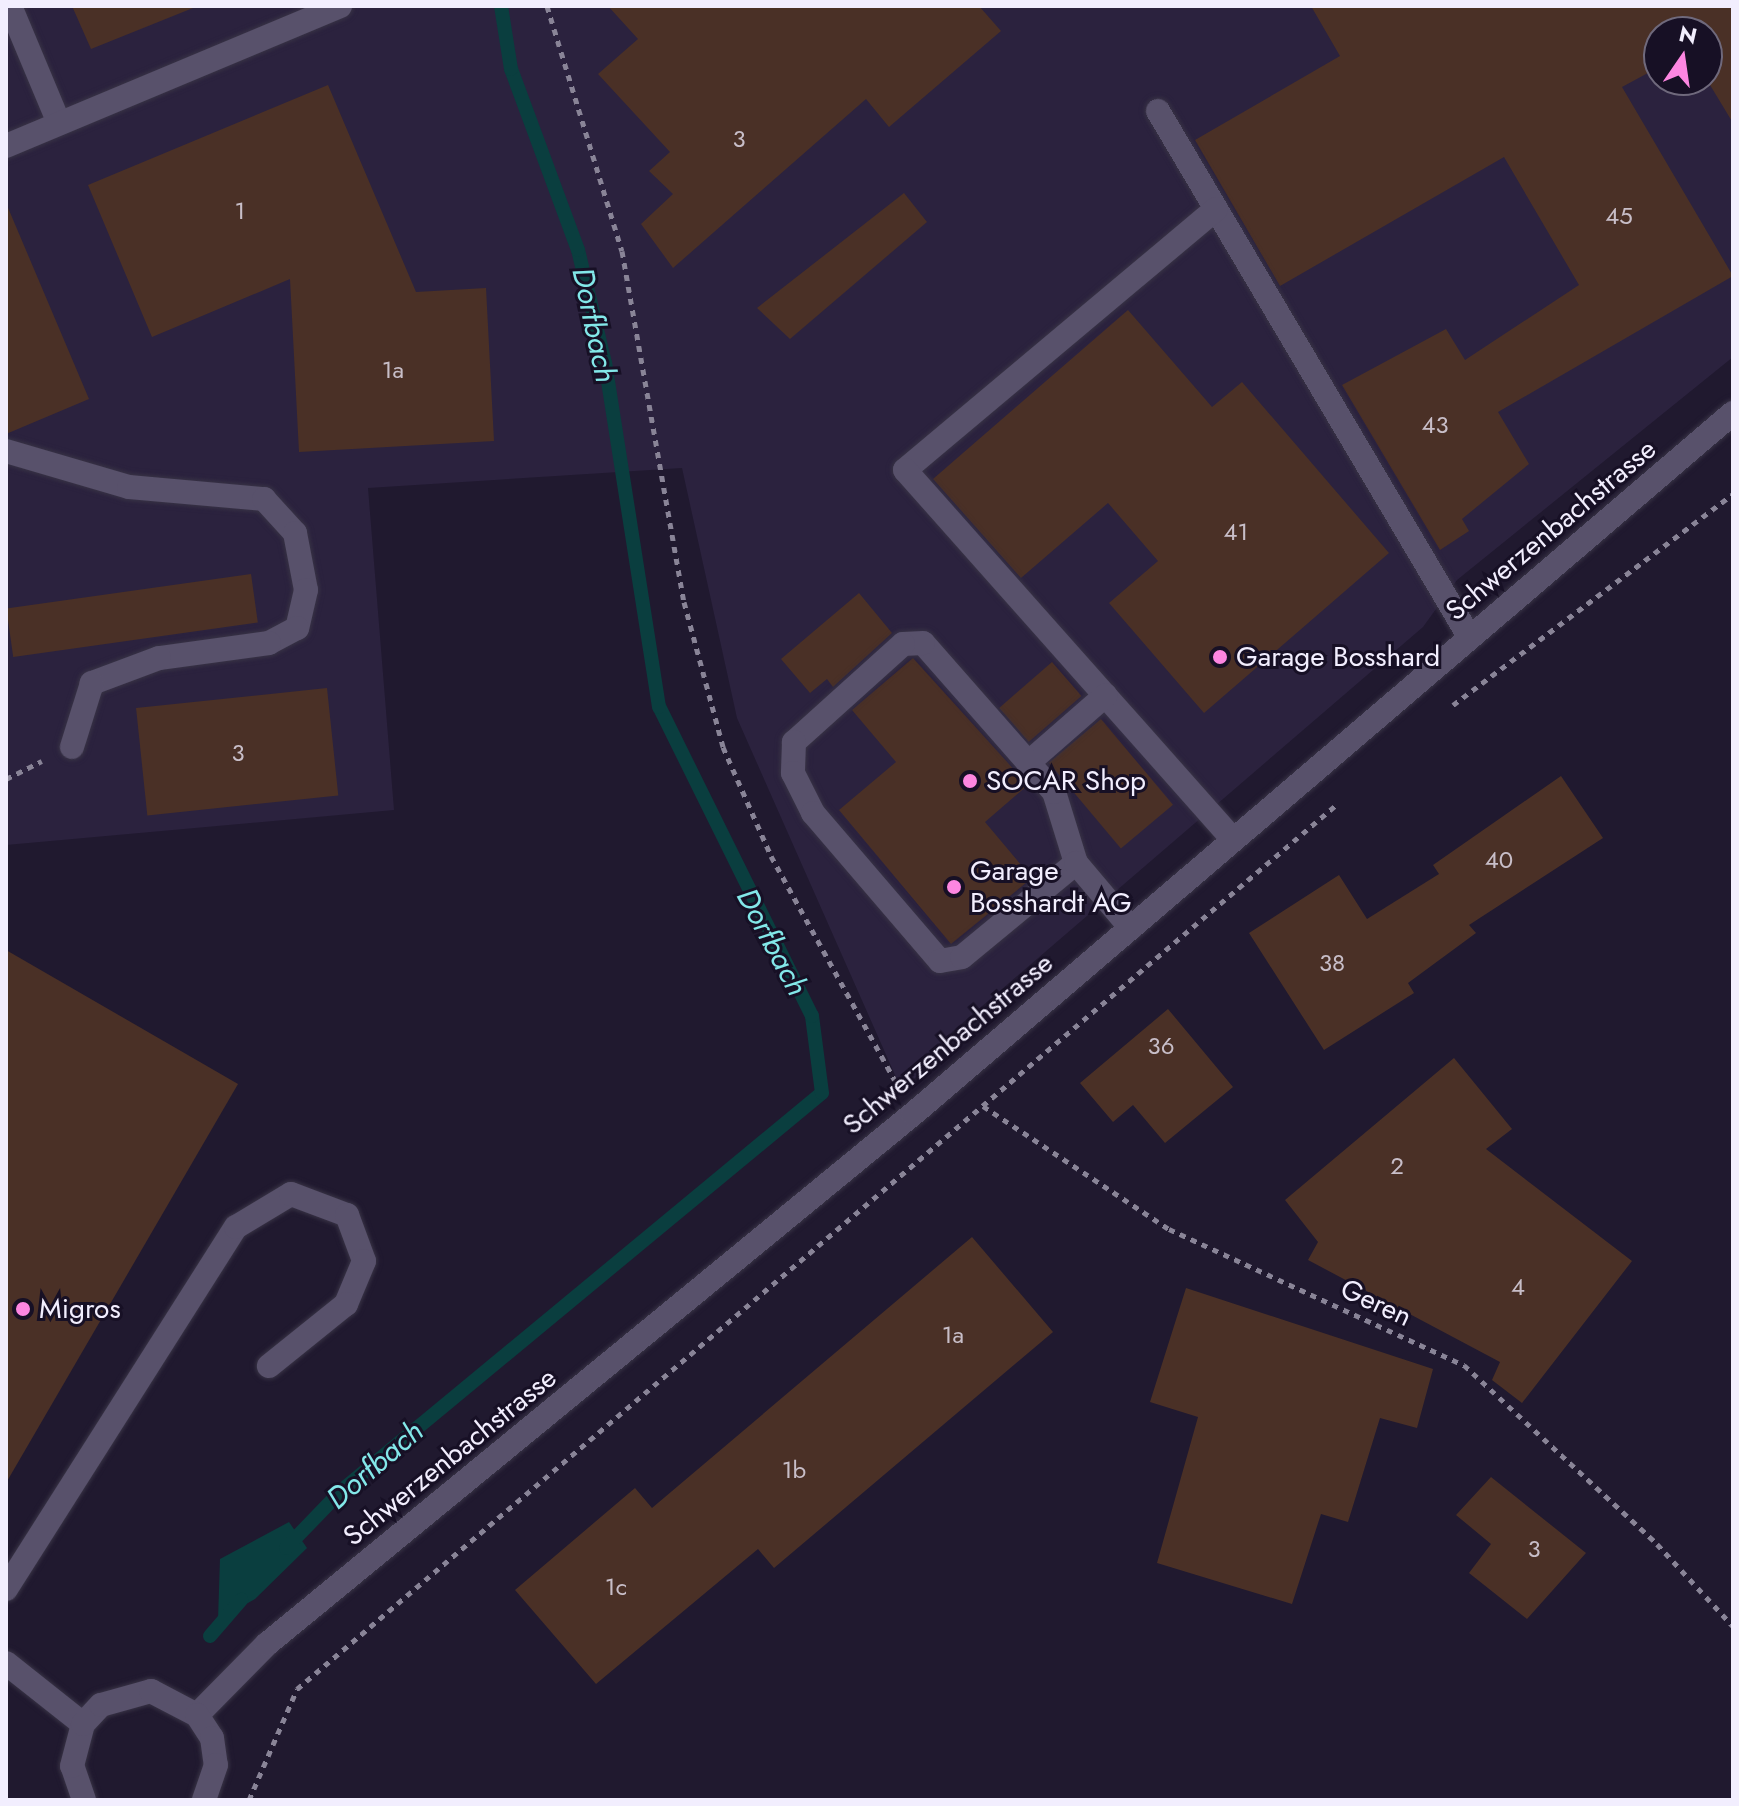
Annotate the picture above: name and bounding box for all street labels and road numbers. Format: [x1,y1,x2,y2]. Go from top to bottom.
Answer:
street label: Schwerzenbachstrasse [1439,432,1663,628]
street label: Schwerzenbachstrasse [836,946,1060,1142]
street label: Geren [1335,1272,1417,1334]
street label: Schwerzenbachstrasse [337,1361,563,1553]

